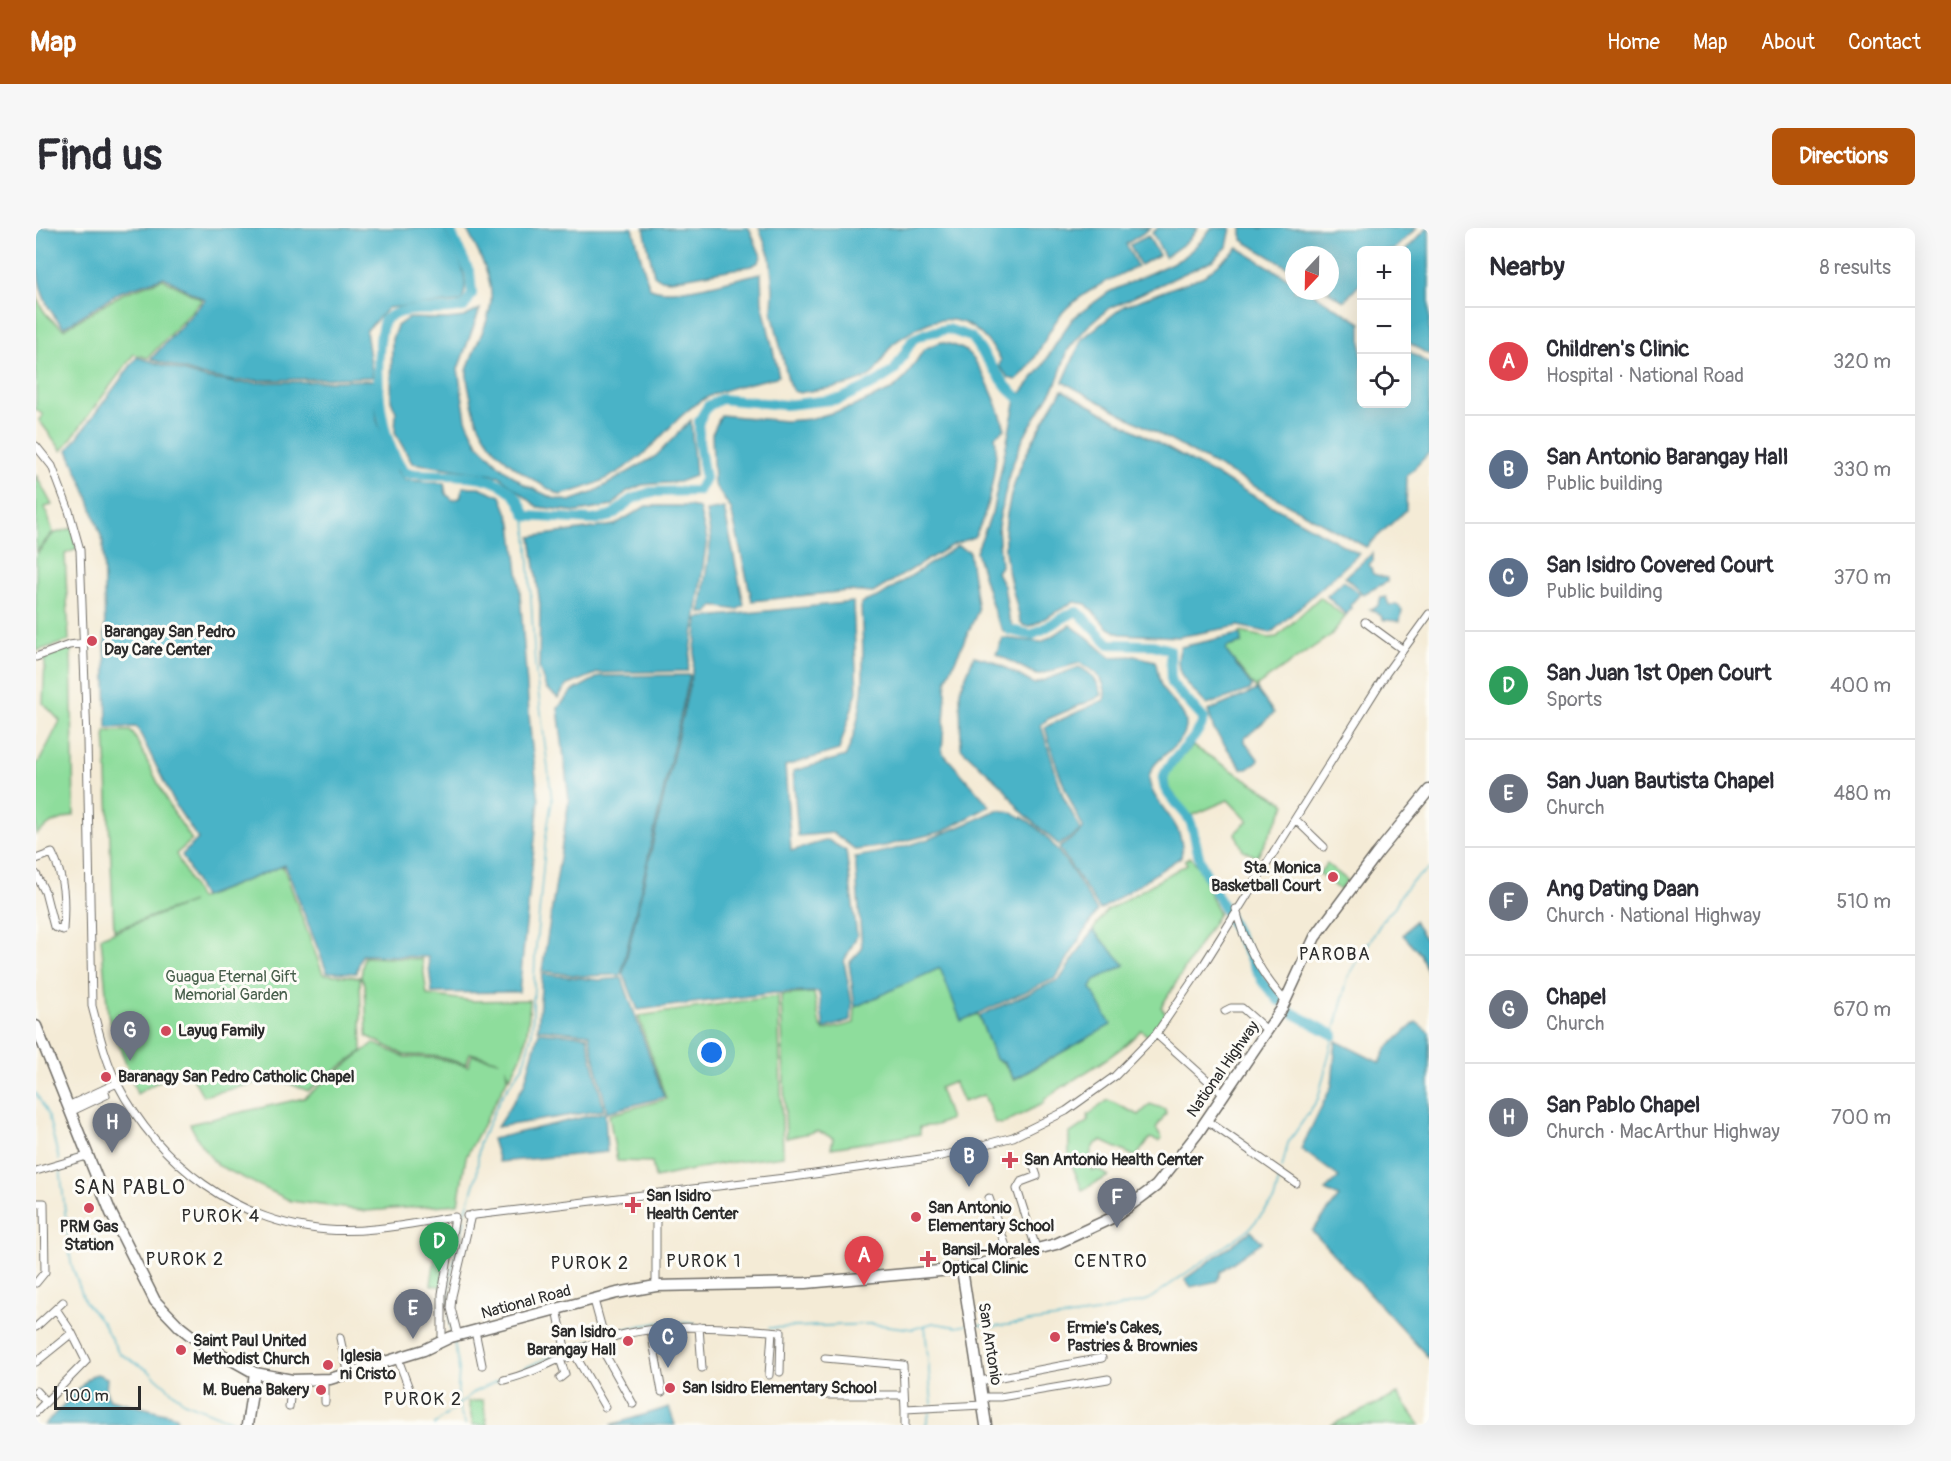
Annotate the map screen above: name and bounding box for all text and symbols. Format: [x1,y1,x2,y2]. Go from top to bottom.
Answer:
text: Map [30,25,76,60]
text: Home [1607,29,1660,56]
text: Map [1693,29,1728,56]
text: About [1761,29,1815,56]
text: Contact [1848,29,1921,56]
button: Directions [1772,128,1915,185]
text: Find us [36,130,162,182]
north arrow [1285,246,1339,300]
map controls [1357,246,1411,408]
button: + [1357,246,1411,300]
text: Nearby [1489,251,1565,283]
text: 8 results [1820,255,1891,280]
button: − [1357,300,1411,354]
text: Children's Clinic [1546,335,1689,363]
text: A [1502,349,1515,374]
text: 320 m [1833,349,1891,374]
button: locate [1357,354,1411,408]
text: Hospital · National Road [1546,363,1744,388]
text: San Antonio Barangay Hall [1546,443,1788,471]
text: B [1503,457,1514,482]
text: 330 m [1833,457,1891,482]
text: Public building [1546,471,1662,496]
text: San Isidro Covered Court [1546,551,1773,579]
text: C [1502,565,1515,590]
text: 370 m [1834,565,1891,590]
text: Public building [1546,579,1662,604]
place label: Barangay San Pedro Day Care Center [104,622,236,660]
marker: Barangay San Pedro Day Care Center [85,634,99,648]
text: San Juan 1st Open Court [1546,659,1771,687]
text: D [1502,673,1515,698]
text: 400 m [1830,673,1891,698]
text: Sports [1546,687,1602,712]
text: San Juan Bautista Chapel [1546,767,1774,795]
text: E [1503,781,1514,806]
text: 480 m [1834,781,1891,806]
text: Church [1546,795,1604,820]
place label: Sta. Monica Basketball Court [1211,858,1322,896]
marker: Sta. Monica Basketball Court [1326,870,1340,884]
text: Ang Dating Daan [1546,875,1699,903]
text: F [1502,889,1515,914]
text: 510 m [1837,889,1891,914]
text: Church · National Highway [1546,903,1761,928]
district label: PAROBA [1299,943,1371,966]
park label: Guagua Eternal Gift Memorial Garden [165,967,297,1005]
text: Chapel [1546,983,1607,1011]
text: G [1502,997,1515,1022]
text: 670 m [1833,997,1891,1022]
text: Church [1546,1011,1604,1036]
pin: G [110,1012,149,1061]
street label: National Highway [1182,1017,1264,1121]
place label: Layug Family [178,1021,265,1041]
marker: Layug Family [159,1024,173,1038]
your location [697,1038,726,1067]
place label: Baranagy San Pedro Catholic Chapel [118,1067,355,1087]
marker: Baranagy San Pedro Catholic Chapel [99,1070,113,1084]
text: San Pablo Chapel [1546,1091,1700,1119]
pin: H [92,1104,132,1153]
text: H [1502,1105,1515,1130]
text: 700 m [1831,1105,1891,1130]
text: Church · MacArthur Highway [1546,1119,1780,1144]
pin: B [950,1138,988,1187]
place label: San Antonio Health Center [1024,1150,1204,1170]
marker: San Antonio Health Center [1001,1151,1019,1169]
district label: SAN PABLO [74,1175,186,1200]
pin: F [1098,1178,1136,1228]
place label: San Isidro Health Center [646,1186,739,1224]
marker: San Isidro Health Center [624,1196,642,1214]
place label: San Antonio Elementary School [928,1198,1055,1236]
marker: PRM Gas Station [82,1201,96,1215]
district label: PUROK 4 [181,1205,261,1228]
marker: San Antonio Elementary School [909,1210,923,1224]
place label: PRM Gas Station [60,1217,119,1255]
pin: D [420,1222,458,1272]
pin: A [844,1236,884,1286]
place label: Bansil-Morales Optical Clinic [942,1240,1040,1278]
district label: PUROK 2 [145,1248,225,1271]
district label: PUROK 1 [666,1250,742,1273]
marker: Bansil-Morales Optical Clinic [919,1250,937,1268]
district label: CENTRO [1074,1250,1148,1273]
district label: PUROK 2 [550,1252,630,1275]
street label: National Road [479,1280,573,1324]
pin: E [394,1290,433,1339]
street label: San Antonio [974,1301,1006,1387]
pin: C [648,1318,688,1368]
place label: Ermie's Cakes, Pastries & Brownies [1067,1318,1198,1356]
place label: San Isidro Barangay Hall [527,1322,616,1360]
marker: Ermie's Cakes, Pastries & Brownies [1048,1330,1062,1344]
place label: Saint Paul United Methodist Church [193,1331,310,1369]
marker: San Isidro Barangay Hall [621,1334,635,1348]
marker: Saint Paul United Methodist Church [174,1343,188,1357]
place label: Iglesia ni Cristo [340,1346,396,1384]
marker: Iglesia ni Cristo [321,1358,335,1372]
place label: San Isidro Elementary School [682,1378,877,1398]
place label: M. Buena Bakery [203,1380,309,1400]
marker: San Isidro Elementary School [663,1381,677,1395]
scale bar [54,1383,141,1410]
marker: M. Buena Bakery [314,1383,328,1397]
text: 100 m [63,1386,109,1406]
district label: PUROK 2 [383,1388,463,1411]

